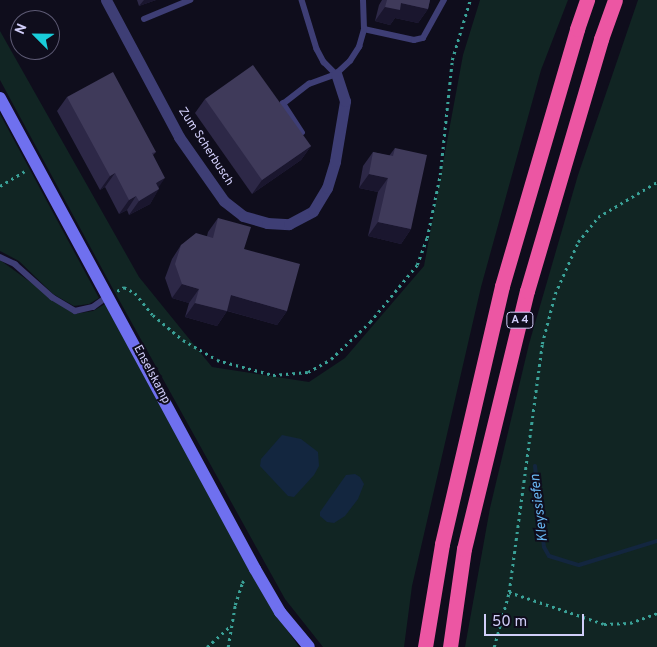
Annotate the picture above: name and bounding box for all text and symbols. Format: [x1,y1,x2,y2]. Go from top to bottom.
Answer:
north arrow [10,10,60,60]
text: N [12,21,31,37]
street label: Zum Scherbusch [174,105,236,189]
road number: A 4 [505,312,535,328]
street label: Enselskamp [130,343,172,407]
water label: Kleyssiefen [527,473,553,543]
scale bar [487,604,587,636]
text: 50 m [492,613,527,632]

